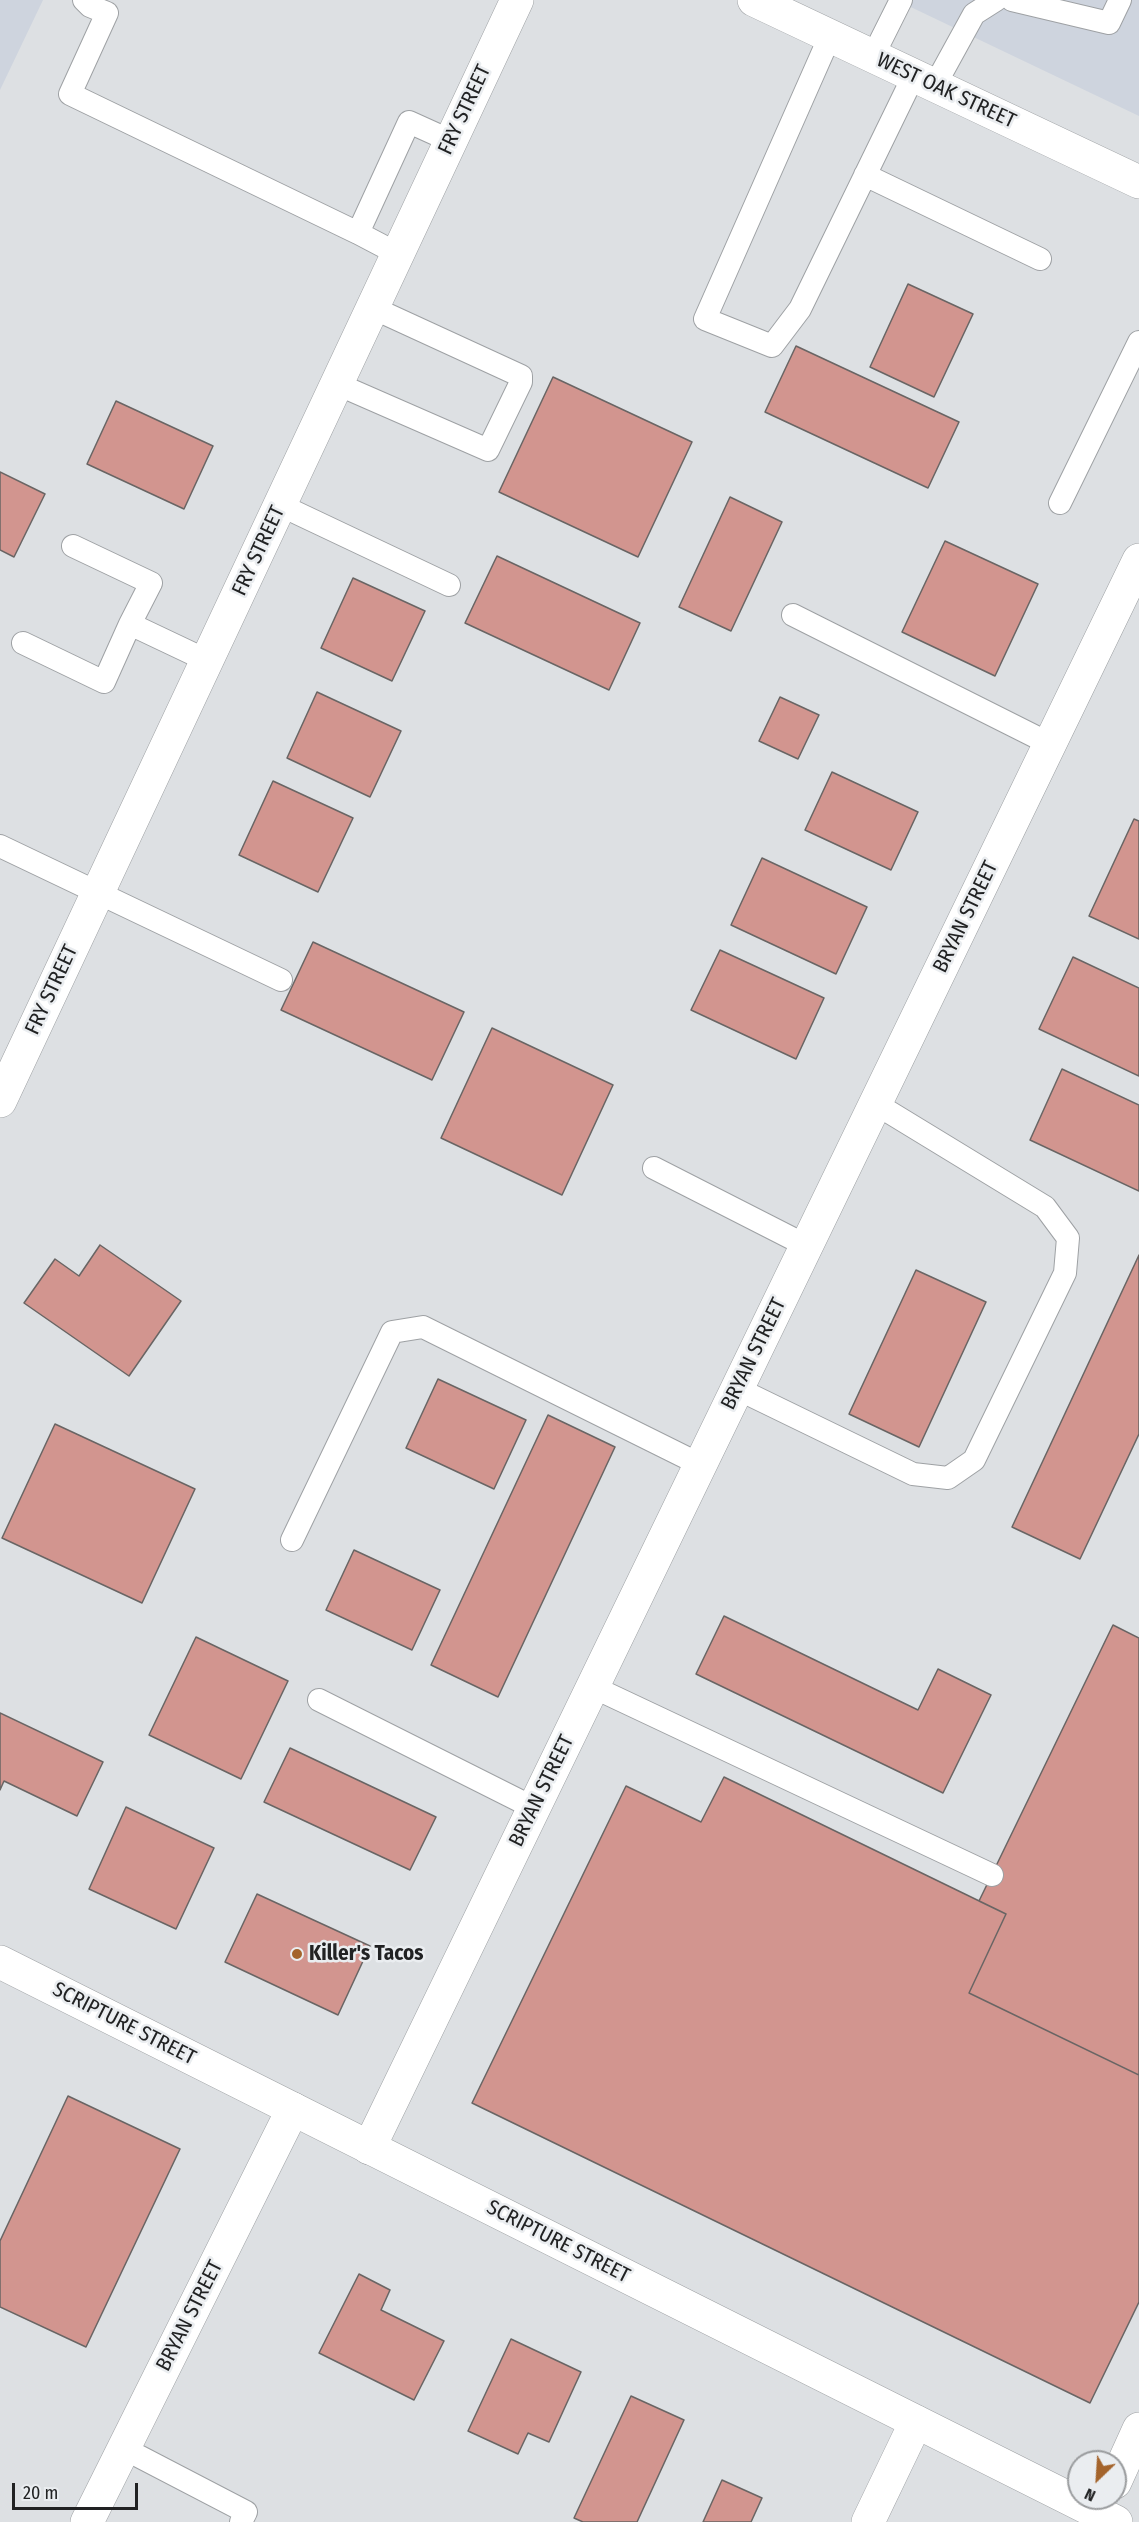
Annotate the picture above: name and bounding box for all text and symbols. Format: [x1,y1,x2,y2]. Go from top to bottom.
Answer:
street label: WEST OAK STREET [872,48,1020,134]
street label: FRY STREET [433,61,497,159]
street label: FRY STREET [227,502,291,600]
street label: BRYAN STREET [928,857,1004,977]
street label: FRY STREET [20,941,84,1039]
street label: BRYAN STREET [716,1294,792,1414]
street label: BRYAN STREET [504,1731,580,1851]
place label: Killer's Tacos [309,1941,423,1967]
marker: Killer's Tacos [290,1947,304,1961]
street label: SCRIPTURE STREET [48,1977,200,2071]
street label: SCRIPTURE STREET [482,2195,634,2289]
street label: BRYAN STREET [151,2256,229,2376]
north arrow [1067,2450,1127,2510]
scale bar [15,2471,141,2509]
text: 20 m [23,2482,58,2504]
text: N [1082,2484,1098,2506]

